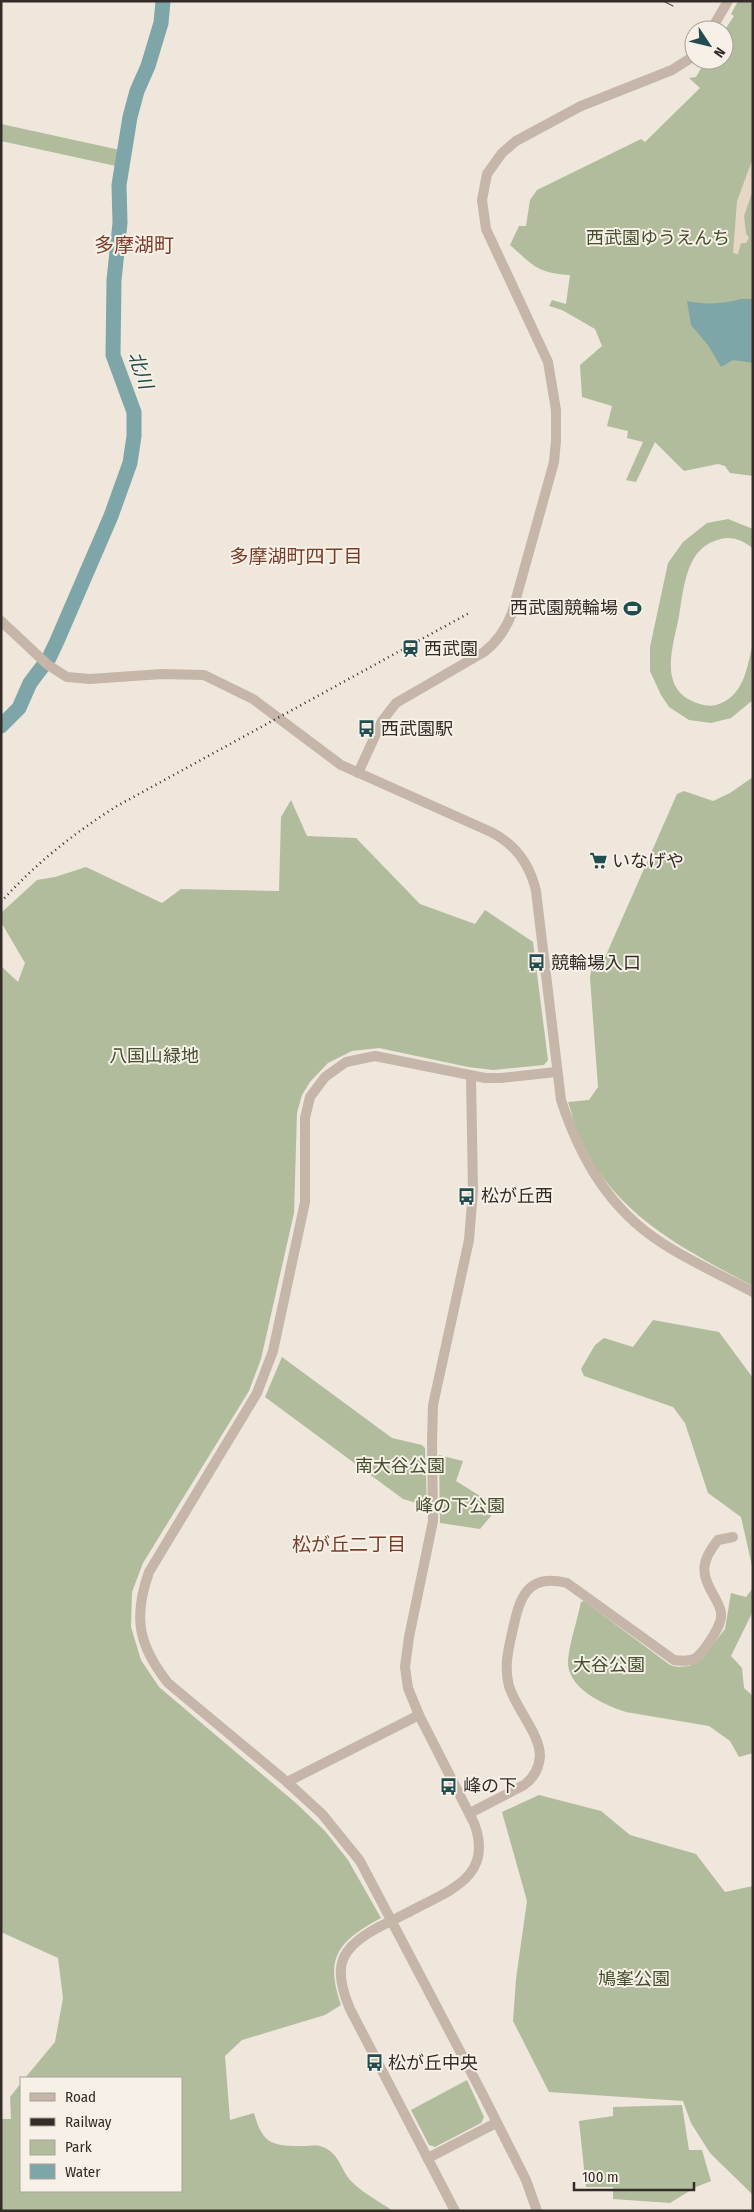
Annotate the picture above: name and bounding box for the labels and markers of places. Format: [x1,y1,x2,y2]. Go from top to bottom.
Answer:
place label: 西武園競輪場 [510,597,618,619]
sports icon: 西武園競輪場 [622,598,642,618]
place label: 西武園 [424,638,478,660]
station icon: 西武園 [400,639,420,659]
place label: 西武園駅 [381,718,453,740]
bus stop icon: 西武園駅 [357,719,377,739]
place label: いなげや [612,850,684,872]
supermarket icon: いなげや [588,851,608,871]
place label: 競輪場入口 [551,952,641,974]
bus stop icon: 競輪場入口 [527,953,547,973]
place label: 松が丘西 [481,1185,553,1207]
bus stop icon: 松が丘西 [457,1186,477,1206]
place label: 峰の下 [463,1775,517,1797]
bus stop icon: 峰の下 [439,1776,459,1796]
place label: 松が丘中央 [388,2052,478,2074]
bus stop icon: 松が丘中央 [364,2053,384,2073]

